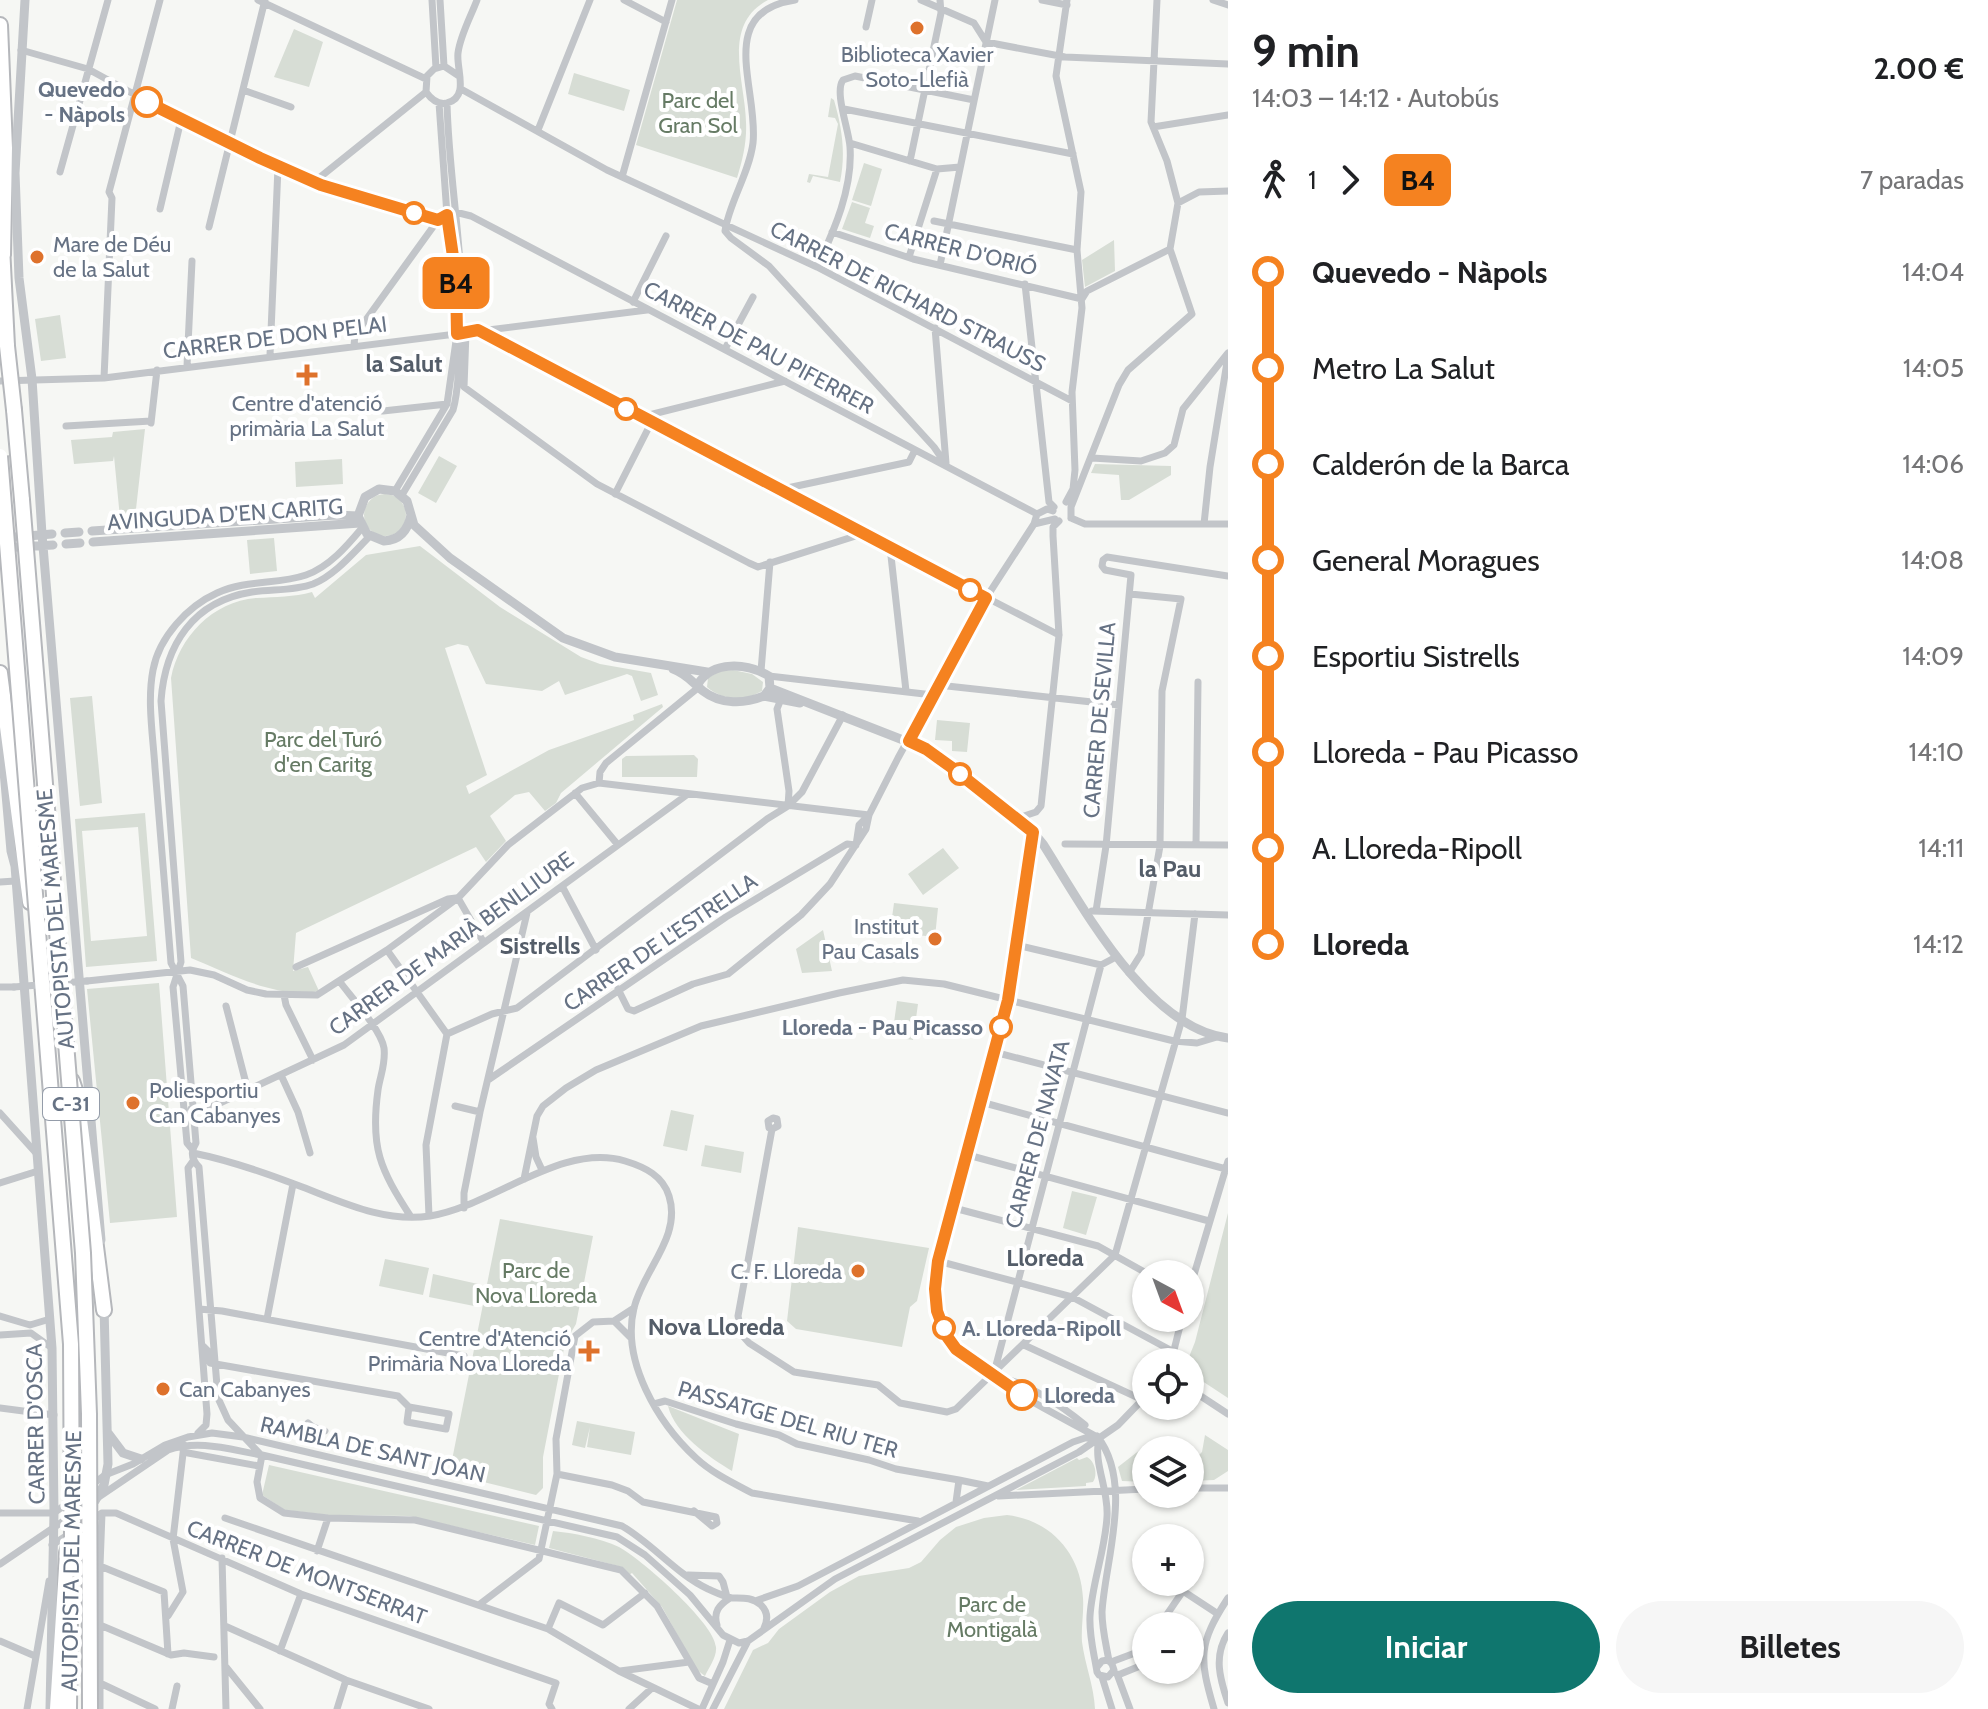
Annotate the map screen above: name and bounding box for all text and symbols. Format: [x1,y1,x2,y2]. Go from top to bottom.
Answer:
marker: Biblioteca Xavier Soto-Llefià [908,19,926,37]
text: 9 min [1252,25,1360,78]
place label: Biblioteca Xavier Soto-Llefià [841,41,993,93]
text: 2.00 € [1873,50,1964,87]
place label: Quevedo - Nàpols [38,76,125,128]
text: 14:03 – 14:12 · Autobús [1252,82,1499,114]
marker: Quevedo - Nàpols [132,87,162,117]
park label: Parc del Gran Sol [658,87,739,139]
icon: walk [1252,158,1296,202]
icon: forward [1328,158,1372,202]
text: B4 [1400,163,1435,197]
text: 1 [1308,164,1316,196]
text: 7 paradas [1860,164,1964,196]
unlabelled marker [403,202,425,224]
street label: CARRER DE RICHARD STRAUSS [766,215,1050,378]
street label: CARRER D'ORIÓ [882,217,1040,282]
place label: Mare de Déu de la Salut [53,231,171,283]
marker: Mare de Déu de la Salut [28,248,46,266]
text: Quevedo - Nàpols [1312,254,1548,291]
text: 14:04 [1902,256,1964,288]
line badge: B4 [420,257,492,309]
text: B4 [439,266,473,300]
street label: CARRER DE PAU PIFERRER [639,275,878,420]
street label: CARRER DE DON PELAI [162,310,389,365]
district label: la Salut [365,349,443,378]
text: Metro La Salut [1312,350,1495,387]
text: 14:05 [1903,352,1964,384]
marker: Centre d'atenció primària La Salut [296,364,318,386]
place label: Centre d'atenció primària La Salut [230,390,385,442]
unlabelled marker [615,398,637,420]
text: Calderón de la Barca [1312,446,1569,483]
text: 14:06 [1902,448,1964,480]
street label: AVINGUDA D'EN CARITG [106,493,344,536]
text: General Moragues [1312,542,1540,579]
text: 14:08 [1901,544,1964,576]
unlabelled marker [959,579,981,601]
street label: CARRER DE SEVILLA [1077,620,1122,819]
text: Esportiu Sistrells [1312,638,1520,675]
text: 14:09 [1902,640,1964,672]
park label: Parc del Turó d'en Caritg [264,726,382,778]
text: Lloreda - Pau Picasso [1312,734,1579,771]
text: 14:10 [1908,736,1964,768]
unlabelled marker [949,763,971,785]
street label: AUTOPISTA DEL MARESME [31,788,80,1050]
text: A. Lloreda-Ripoll [1312,830,1522,867]
text: 14:11 [1918,832,1964,864]
street label: CARRER DE MARIÀ BENLLIURE [324,846,579,1041]
district label: la Pau [1139,854,1201,883]
street label: CARRER DE L'ESTRELLA [558,867,763,1017]
place label: Institut Pau Casals [822,913,920,965]
text: Lloreda [1312,926,1409,963]
text: 14:12 [1913,928,1964,960]
marker: Institut Pau Casals [926,930,944,948]
district label: Sistrells [500,931,580,960]
place label: Lloreda - Pau Picasso [782,1014,983,1041]
marker: Lloreda - Pau Picasso [990,1016,1012,1038]
street label: CARRER DE NAVATA [999,1037,1076,1231]
place label: Poliesportiu Can Cabanyes [149,1077,281,1129]
road number: C-31 [43,1088,99,1120]
marker: Poliesportiu Can Cabanyes [124,1094,142,1112]
district label: Lloreda [1006,1243,1084,1272]
park label: Parc de Nova Lloreda [475,1257,598,1309]
place label: C. F. Lloreda [731,1258,842,1285]
north arrow [1132,1260,1204,1332]
map controls [1132,1260,1204,1684]
marker: C. F. Lloreda [849,1262,867,1280]
district label: Nova Lloreda [648,1312,784,1341]
place label: A. Lloreda-Ripoll [962,1315,1122,1342]
marker: A. Lloreda-Ripoll [933,1317,955,1339]
place label: Centre d'Atenció Primària Nova Lloreda [368,1325,571,1377]
marker: Centre d'Atenció Primària Nova Lloreda [578,1340,600,1362]
street label: CARRER D'OSCA [21,1343,50,1505]
button: locate [1132,1348,1204,1420]
street label: PASSATGE DEL RIU TER [675,1375,901,1464]
place label: Can Cabanyes [179,1376,311,1403]
marker: Can Cabanyes [154,1380,172,1398]
marker: Lloreda [1007,1380,1037,1410]
place label: Lloreda [1044,1382,1115,1409]
street label: RAMBLA DE SANT JOAN [258,1410,488,1489]
street label: AUTOPISTA DEL MARESME [56,1430,87,1692]
button: layers [1132,1436,1204,1508]
street label: CARRER DE MONTSERRAT [183,1514,431,1631]
button: + [1132,1524,1204,1596]
park label: Parc de Montigalà [946,1591,1038,1643]
button: Iniciar [1252,1601,1600,1693]
button: Billetes [1616,1601,1964,1693]
button: − [1132,1612,1204,1684]

